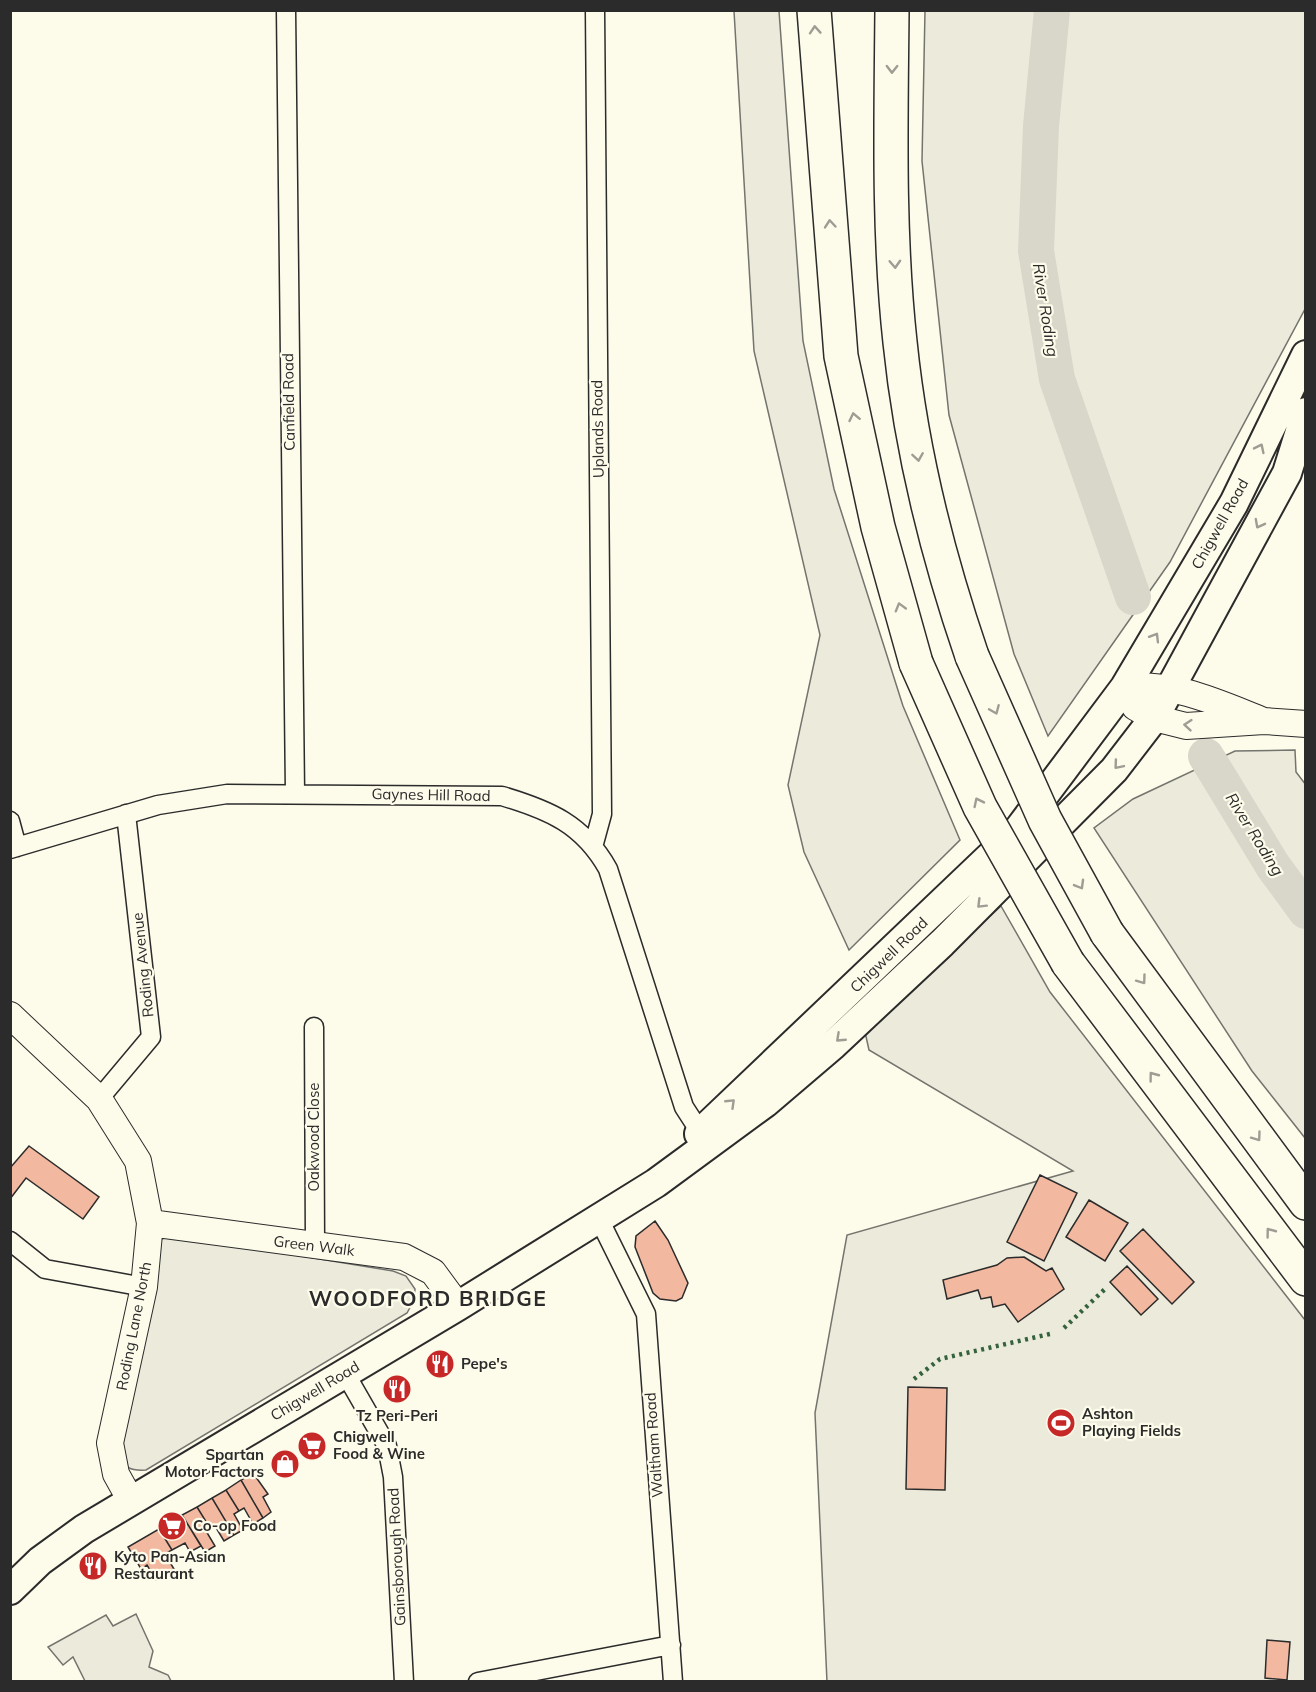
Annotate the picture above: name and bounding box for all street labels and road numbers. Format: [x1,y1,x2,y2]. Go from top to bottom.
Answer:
street label: Canfield Road [278,353,299,451]
street label: Uplands Road [587,380,608,478]
street label: Chigwell Road [1187,475,1252,572]
street label: Gaynes Hill Road [371,784,491,805]
street label: Roding Avenue [128,912,157,1018]
street label: Chigwell Road [846,913,931,996]
street label: Oakwood Close [304,1082,323,1192]
street label: Green Walk [272,1231,356,1260]
street label: Roding Lane North [112,1260,155,1392]
street label: Chigwell Road [267,1357,363,1425]
street label: Waltham Road [640,1392,667,1498]
street label: Gainsborough Road [383,1487,410,1627]

